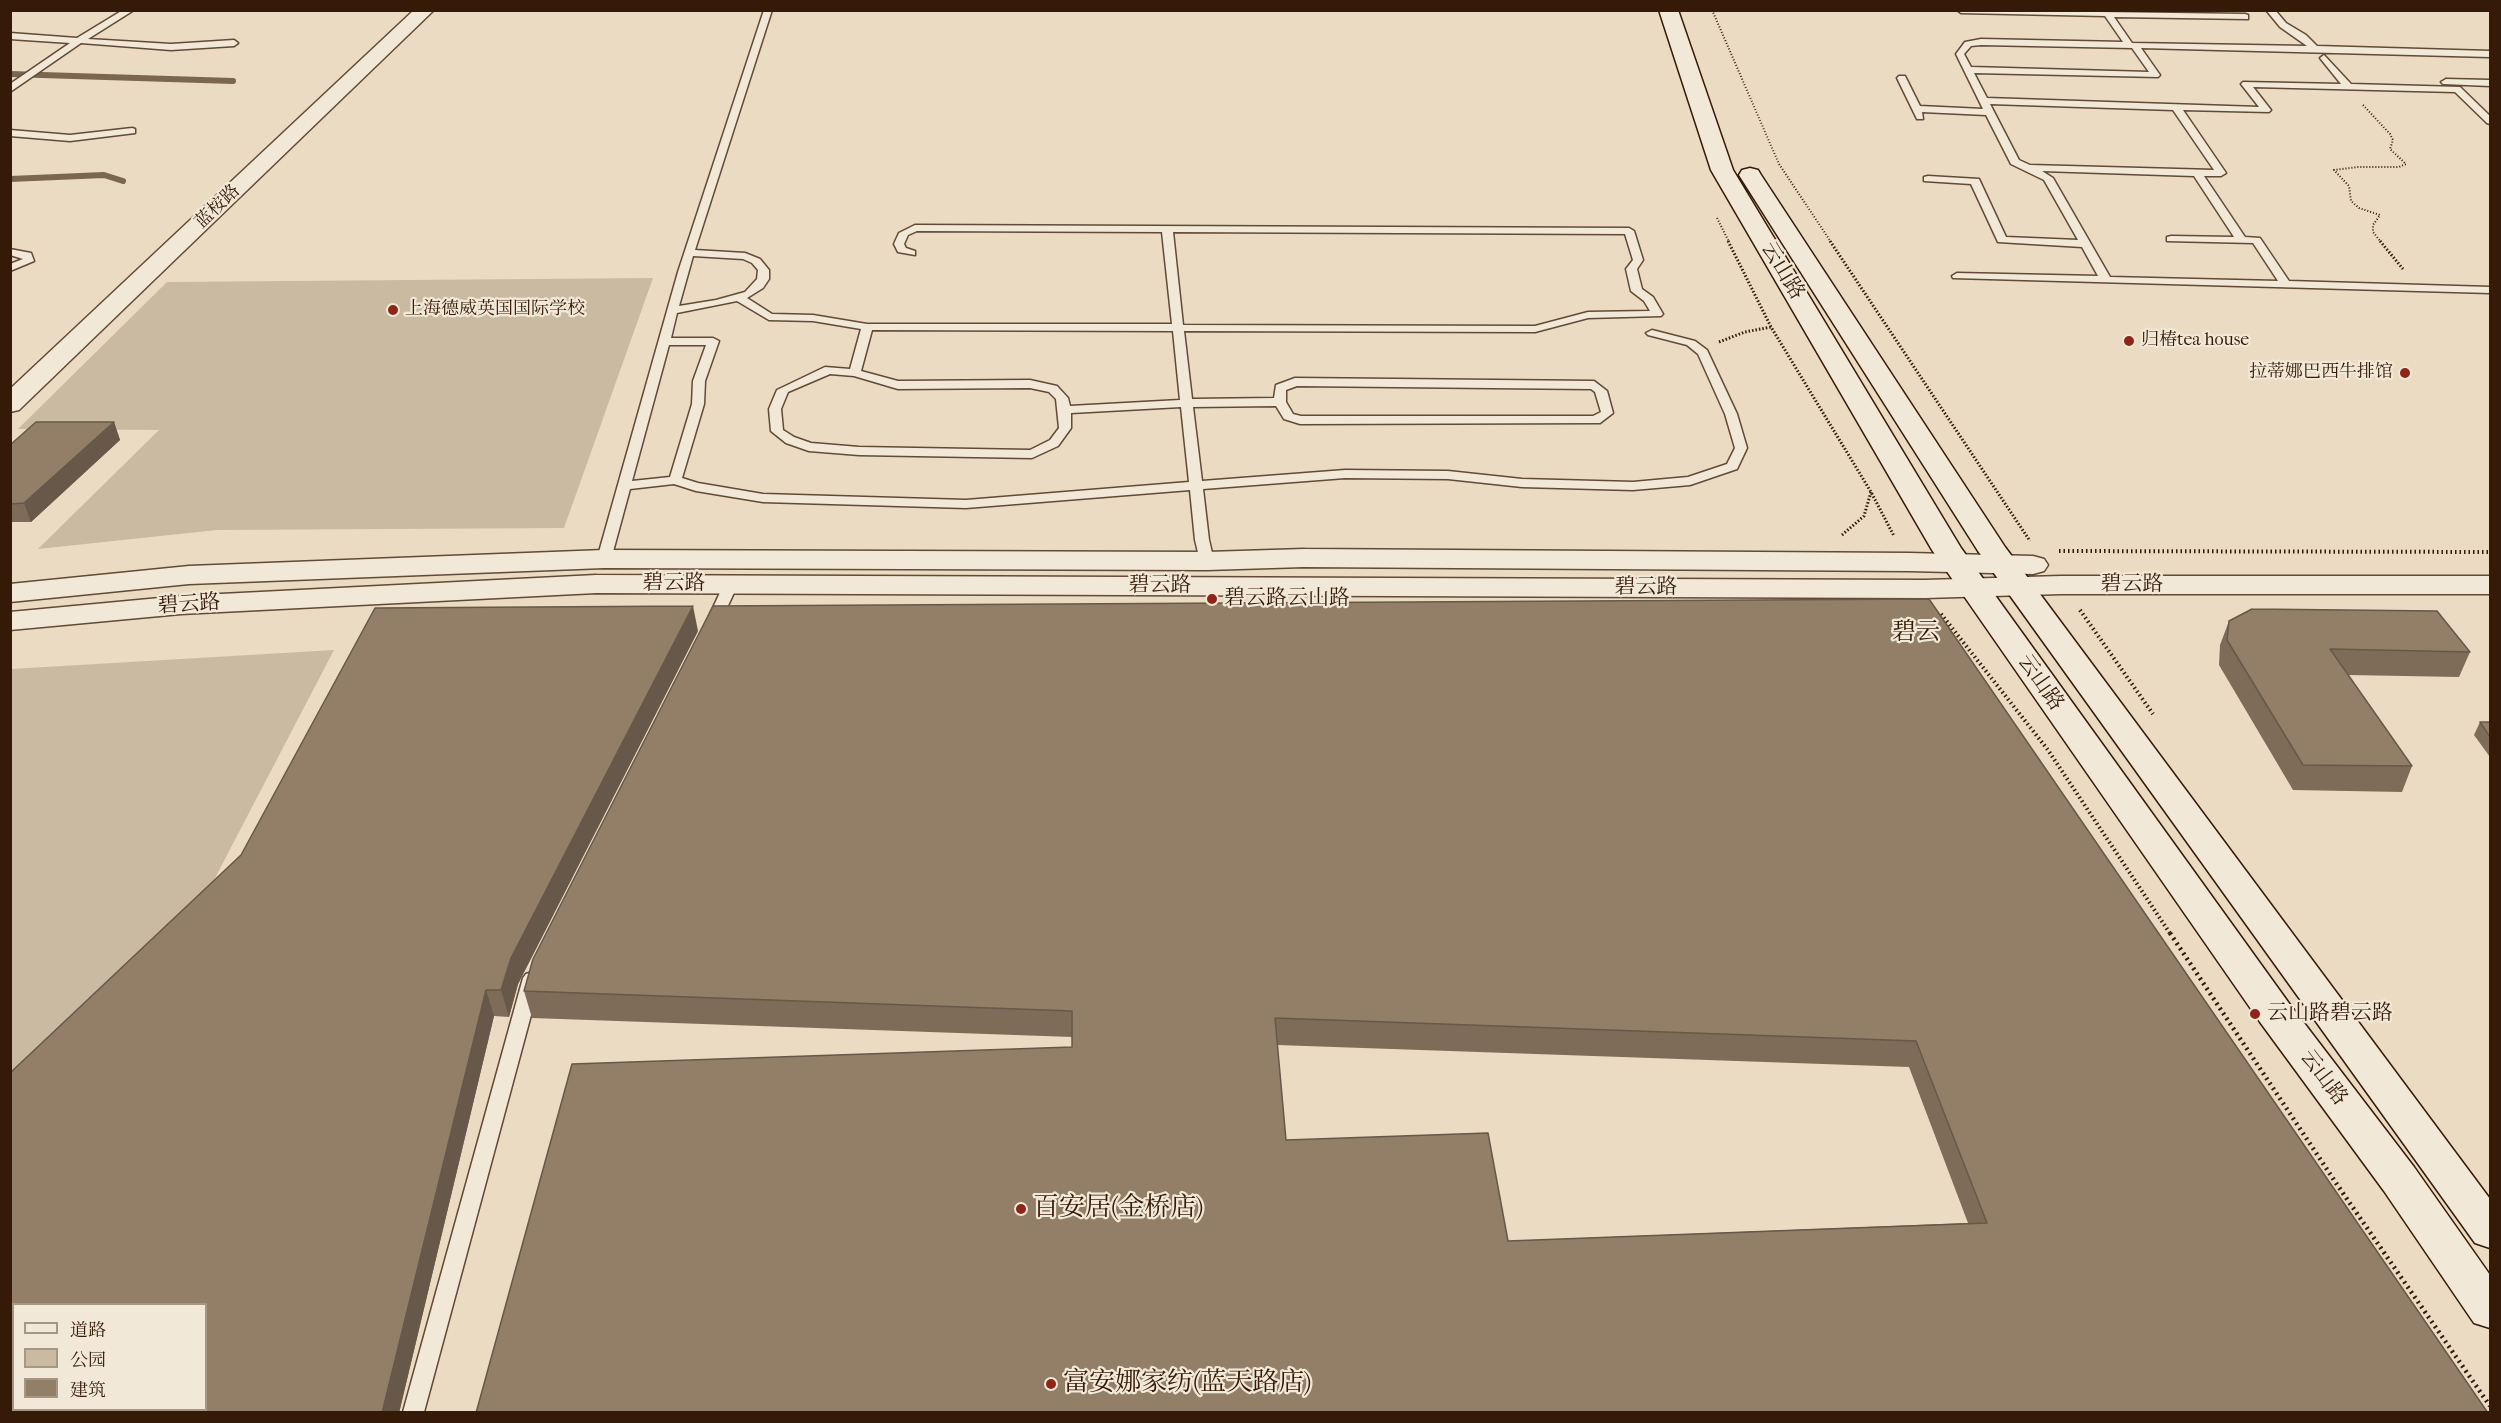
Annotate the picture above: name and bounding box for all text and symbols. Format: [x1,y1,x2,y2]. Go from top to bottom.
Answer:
street label: 蓝桉路 [191,180,245,234]
street label: 云山路 [1755,238,1809,304]
place label: 上海德威英国国际学校 [405,299,585,321]
marker: 上海德威英国国际学校 [386,303,400,317]
place label: 归椿tea house [2141,330,2249,352]
marker: 归椿tea house [2122,334,2136,348]
place label: 拉蒂娜巴西牛排馆 [2249,362,2393,384]
marker: 拉蒂娜巴西牛排馆 [2398,366,2412,380]
street label: 碧云路 [643,571,705,597]
street label: 碧云路 [2101,572,2163,598]
street label: 碧云路 [1129,573,1191,599]
street label: 碧云路 [1615,575,1677,601]
place label: 碧云路云山路 [1224,586,1350,612]
street label: 碧云路 [157,590,221,620]
marker: 碧云路云山路 [1205,592,1219,606]
district label: 碧云 [1892,619,1940,647]
street label: 云山路 [2012,650,2068,716]
place label: 云山路碧云路 [2267,1001,2393,1027]
marker: 云山路碧云路 [2248,1007,2262,1021]
street label: 云山路 [2294,1045,2352,1111]
place label: 百安居(金桥店) [1033,1193,1203,1225]
marker: 百安居(金桥店) [1014,1202,1028,1216]
legend [12,1303,207,1411]
text: 道路 [70,1320,106,1341]
text: 公园 [70,1350,106,1371]
place label: 富安娜家纺(蓝天路店) [1063,1368,1311,1400]
marker: 富安娜家纺(蓝天路店) [1044,1377,1058,1391]
text: 建筑 [70,1380,106,1401]

